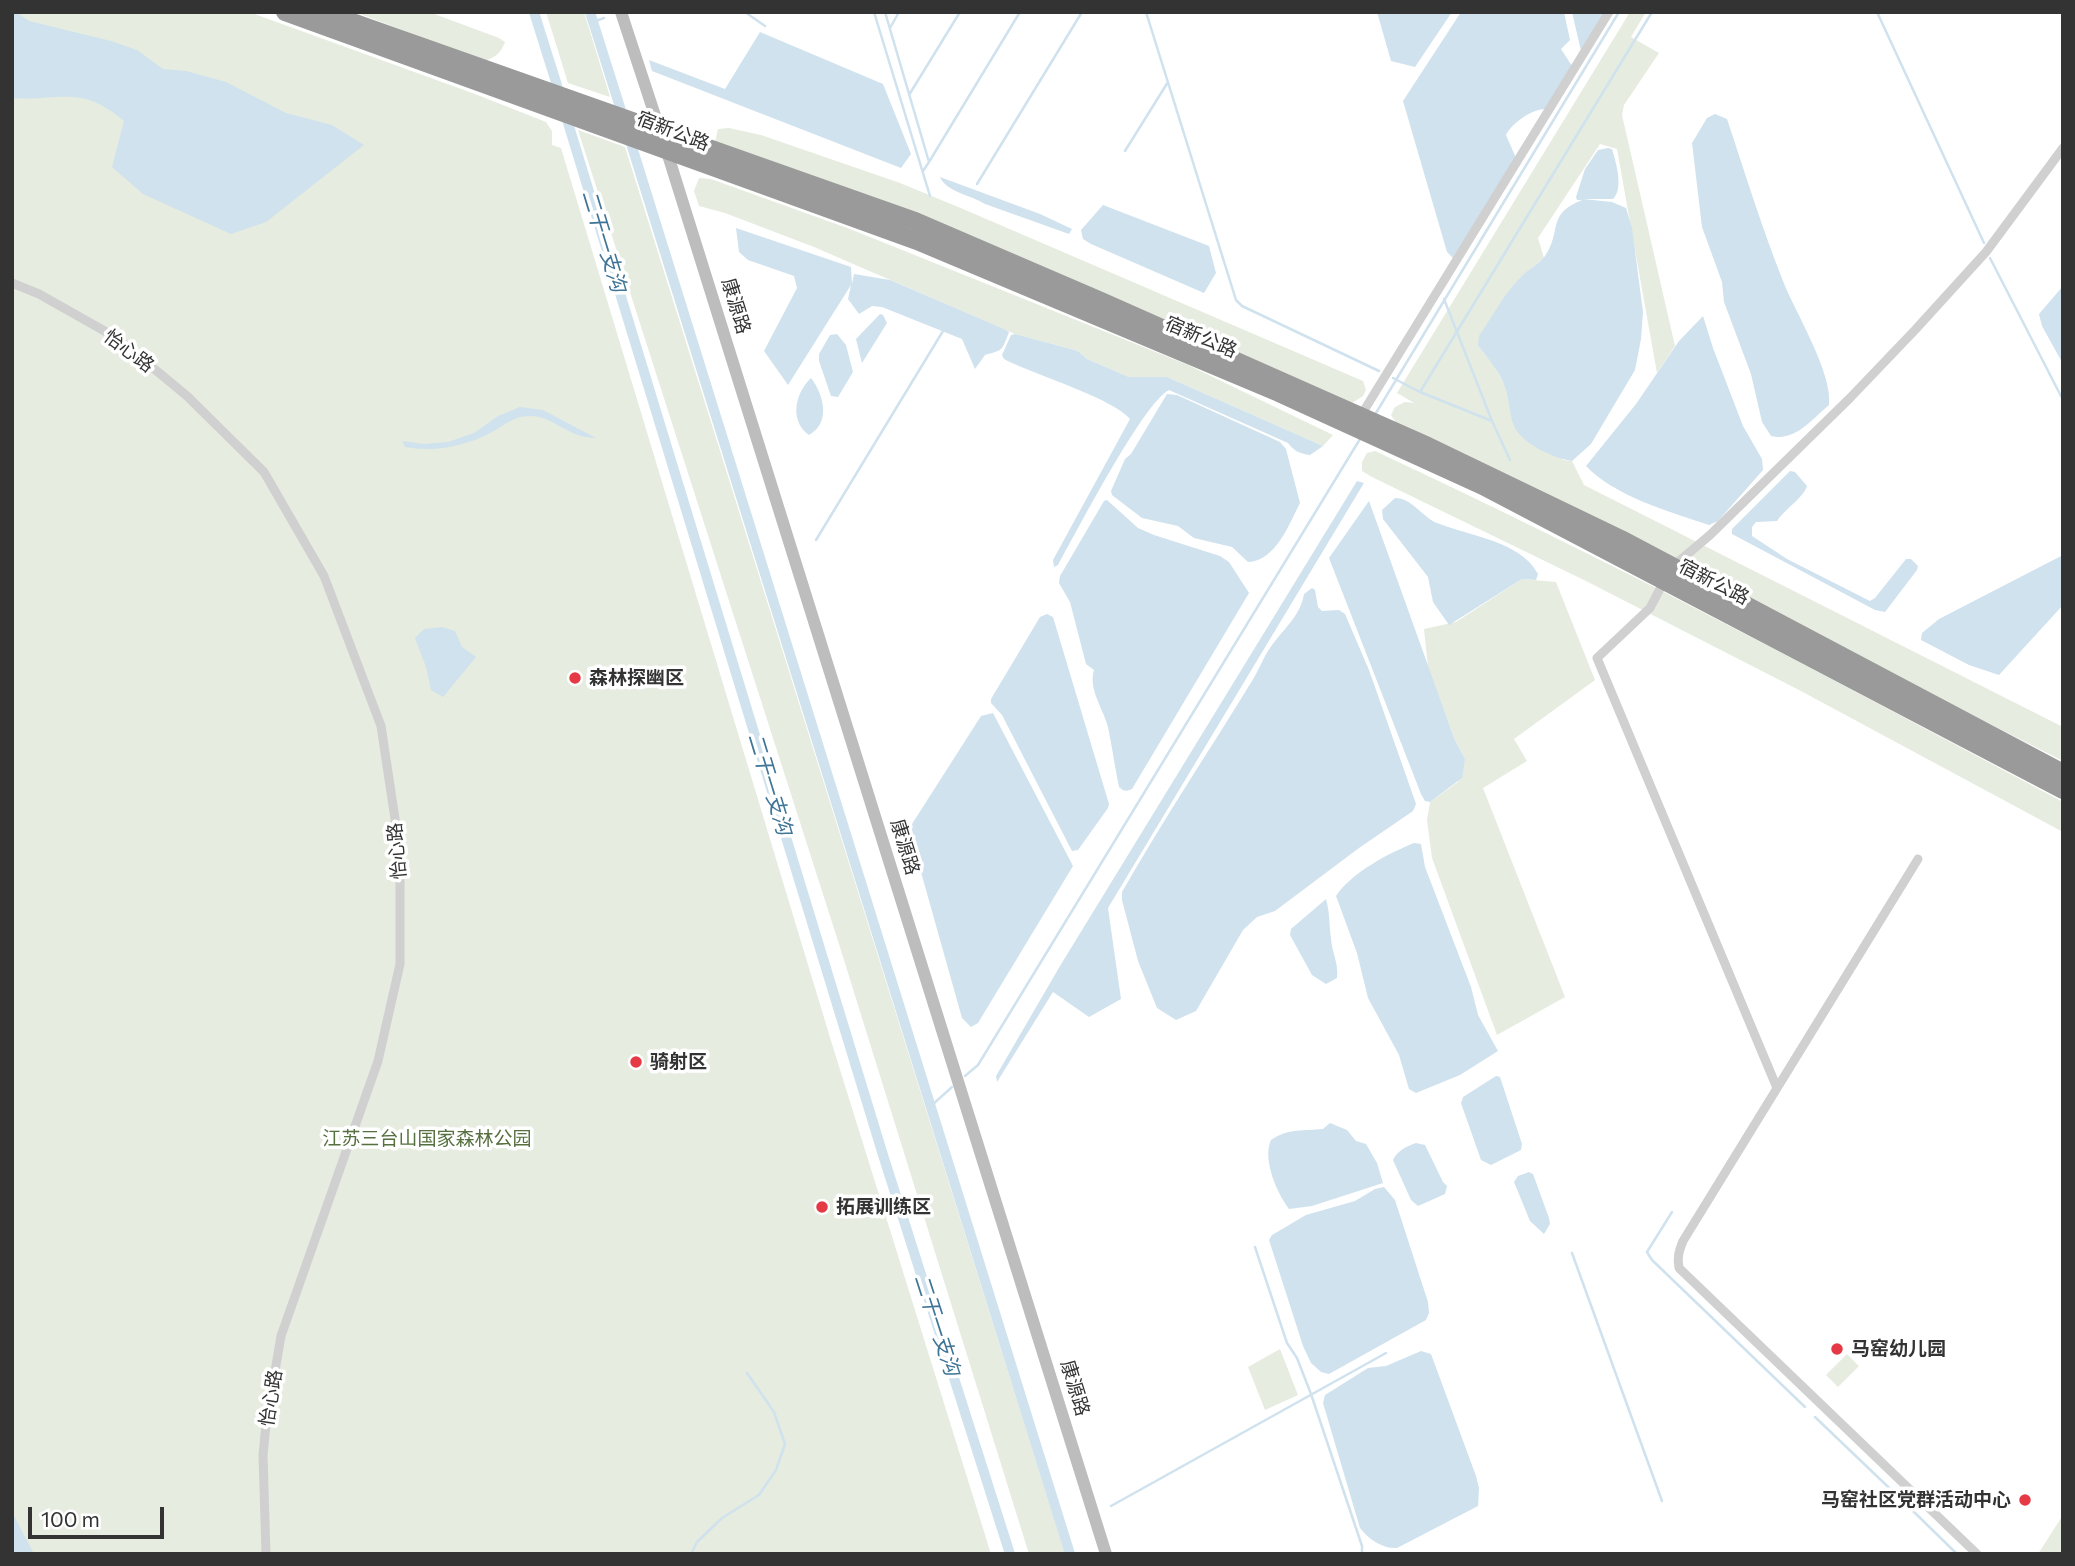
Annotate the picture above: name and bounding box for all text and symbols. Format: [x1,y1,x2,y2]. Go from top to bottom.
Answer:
street label: 宿新公路 [633,107,713,155]
water label: 二干一支沟 [577,187,631,295]
street label: 康源路 [717,275,755,337]
street label: 宿新公路 [1162,312,1240,362]
street label: 怡心路 [99,325,159,377]
street label: 宿新公路 [1675,555,1753,609]
place label: 森林探幽区 [589,667,684,689]
marker: 森林探幽区 [567,670,583,686]
water label: 二干一支沟 [743,730,797,838]
street label: 康源路 [886,816,924,878]
street label: 怡心路 [383,822,411,880]
place label: 骑射区 [650,1051,707,1073]
marker: 骑射区 [628,1054,644,1070]
park label: 江苏三台山国家森林公园 [323,1128,531,1150]
place label: 拓展训练区 [836,1196,931,1218]
marker: 拓展训练区 [814,1199,830,1215]
water label: 二干一支沟 [909,1271,965,1379]
place label: 马窑幼儿园 [1851,1338,1946,1360]
marker: 马窑幼儿园 [1829,1341,1845,1357]
street label: 康源路 [1056,1357,1094,1419]
street label: 怡心路 [255,1368,287,1428]
place label: 马窑社区党群活动中心 [1821,1489,2011,1511]
scale bar [32,1492,168,1536]
marker: 马窑社区党群活动中心 [2017,1492,2033,1508]
text: 100 m [41,1506,100,1531]

